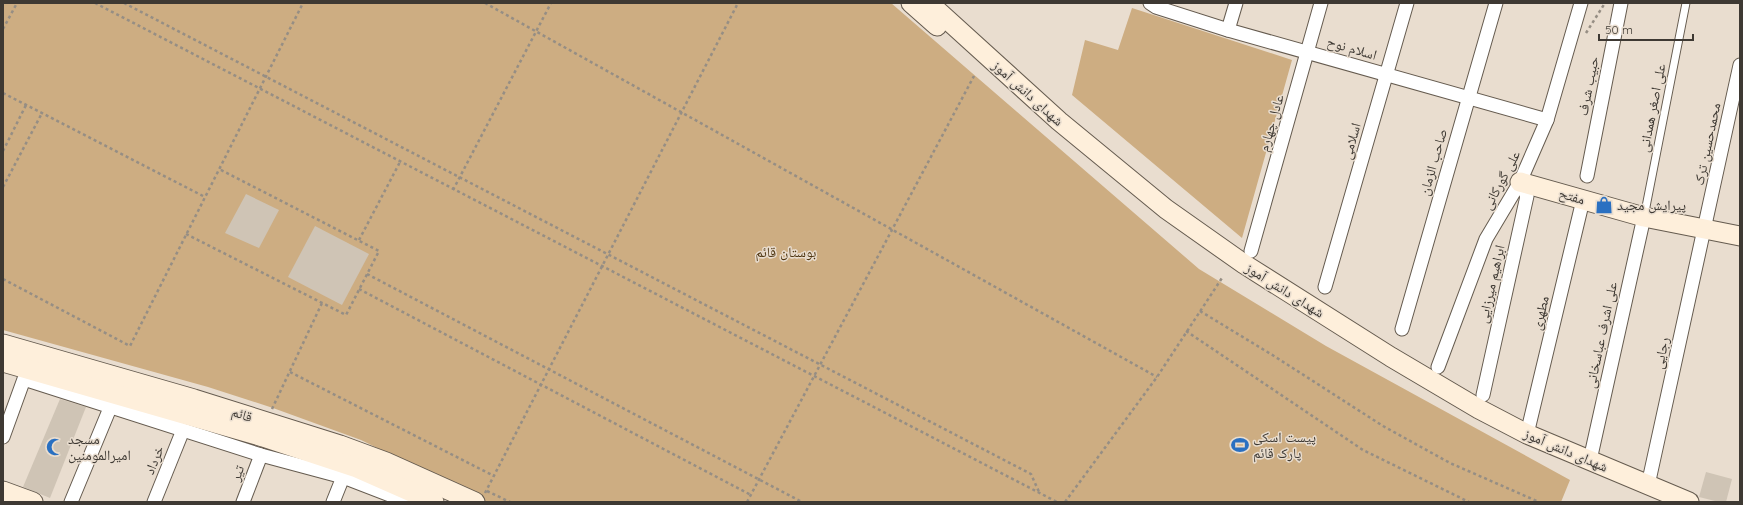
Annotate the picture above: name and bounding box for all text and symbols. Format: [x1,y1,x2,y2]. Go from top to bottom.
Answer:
scale bar [1599,16,1693,42]
text: 50 m [1605,22,1633,37]
street label: اسلام نوح [1325,32,1379,65]
street label: حبیب شرف [1573,55,1603,117]
street label: شهدای دانش آموز [988,56,1067,130]
street label: علی اصغر همدانی [1635,62,1669,154]
street label: عادل چهارم [1254,92,1289,154]
street label: محمدحسین ترک [1689,101,1725,187]
street label: اسلامی [1337,121,1365,161]
street label: صاحب الزمان [1415,126,1451,198]
street label: علی گورکانی [1478,147,1524,213]
street label: مفتح [1557,184,1587,209]
shop icon: پیرایش مجید [1594,195,1614,215]
place label: پیرایش مجید [1617,196,1686,214]
park label: بوستان قائم [756,243,817,262]
street label: ابراهیم میرزایی [1473,243,1510,325]
street label: شهدای دانش آموز [1241,258,1328,321]
street label: علی اشرف عباسخانی [1581,280,1621,390]
street label: مطهری [1527,294,1553,332]
street label: رجایی [1649,335,1673,371]
street label: قائم [229,402,255,427]
street label: شهدای دانش آموز [1520,424,1611,476]
place label: پیست اسکی پارک قائم [1253,428,1316,463]
place label: مسجد امیرالمومنین [68,430,131,464]
sports icon: پیست اسکی پارک قائم [1230,435,1250,455]
mosque icon: مسجد امیرالمومنین [45,437,65,457]
street label: خرداد [140,443,168,477]
street label: تیر [225,462,248,484]

